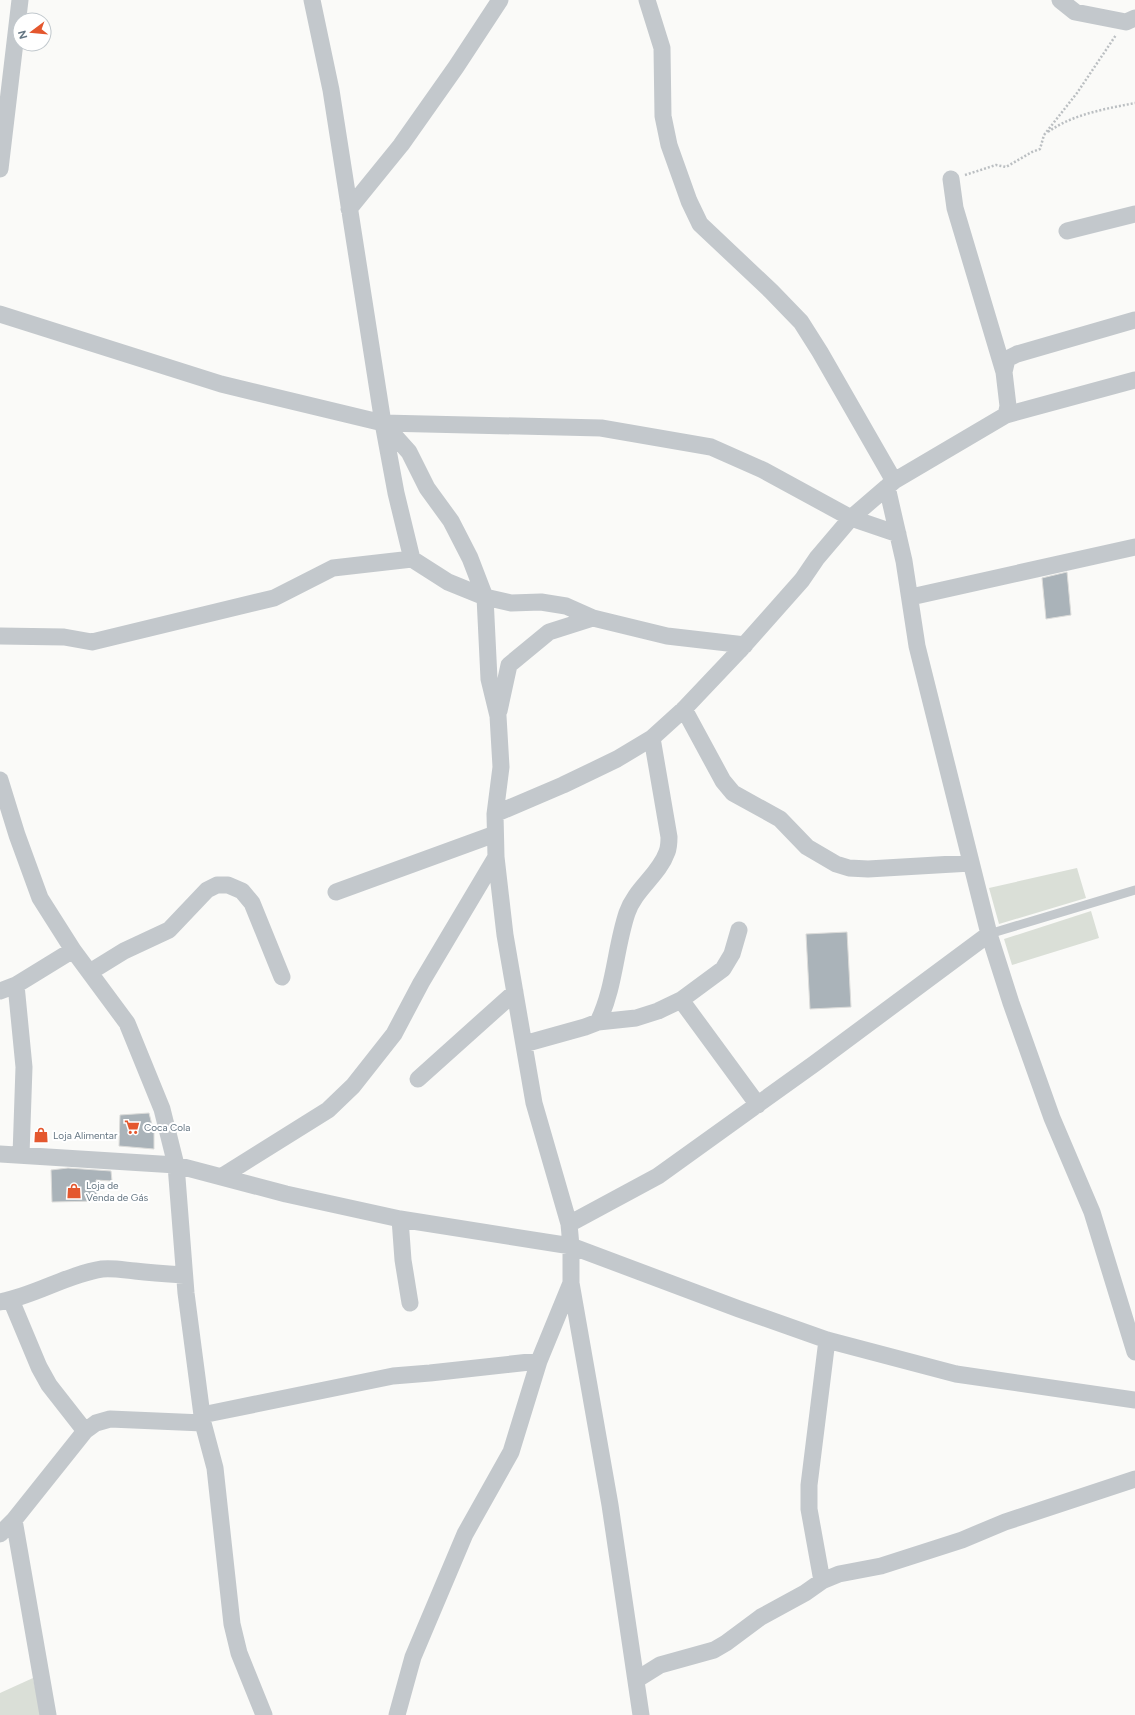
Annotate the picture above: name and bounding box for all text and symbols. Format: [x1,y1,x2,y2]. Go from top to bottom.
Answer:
north arrow [12,12,52,52]
text: N [15,29,30,41]
supermarket icon: Coca Cola [123,1118,141,1136]
place label: Coca Cola [144,1121,190,1134]
shop icon: Loja Alimentar [32,1126,50,1144]
place label: Loja Alimentar [53,1129,118,1142]
place label: Loja de Venda de Gás [86,1179,148,1204]
shop icon: Loja de Venda de Gás [65,1182,83,1200]

